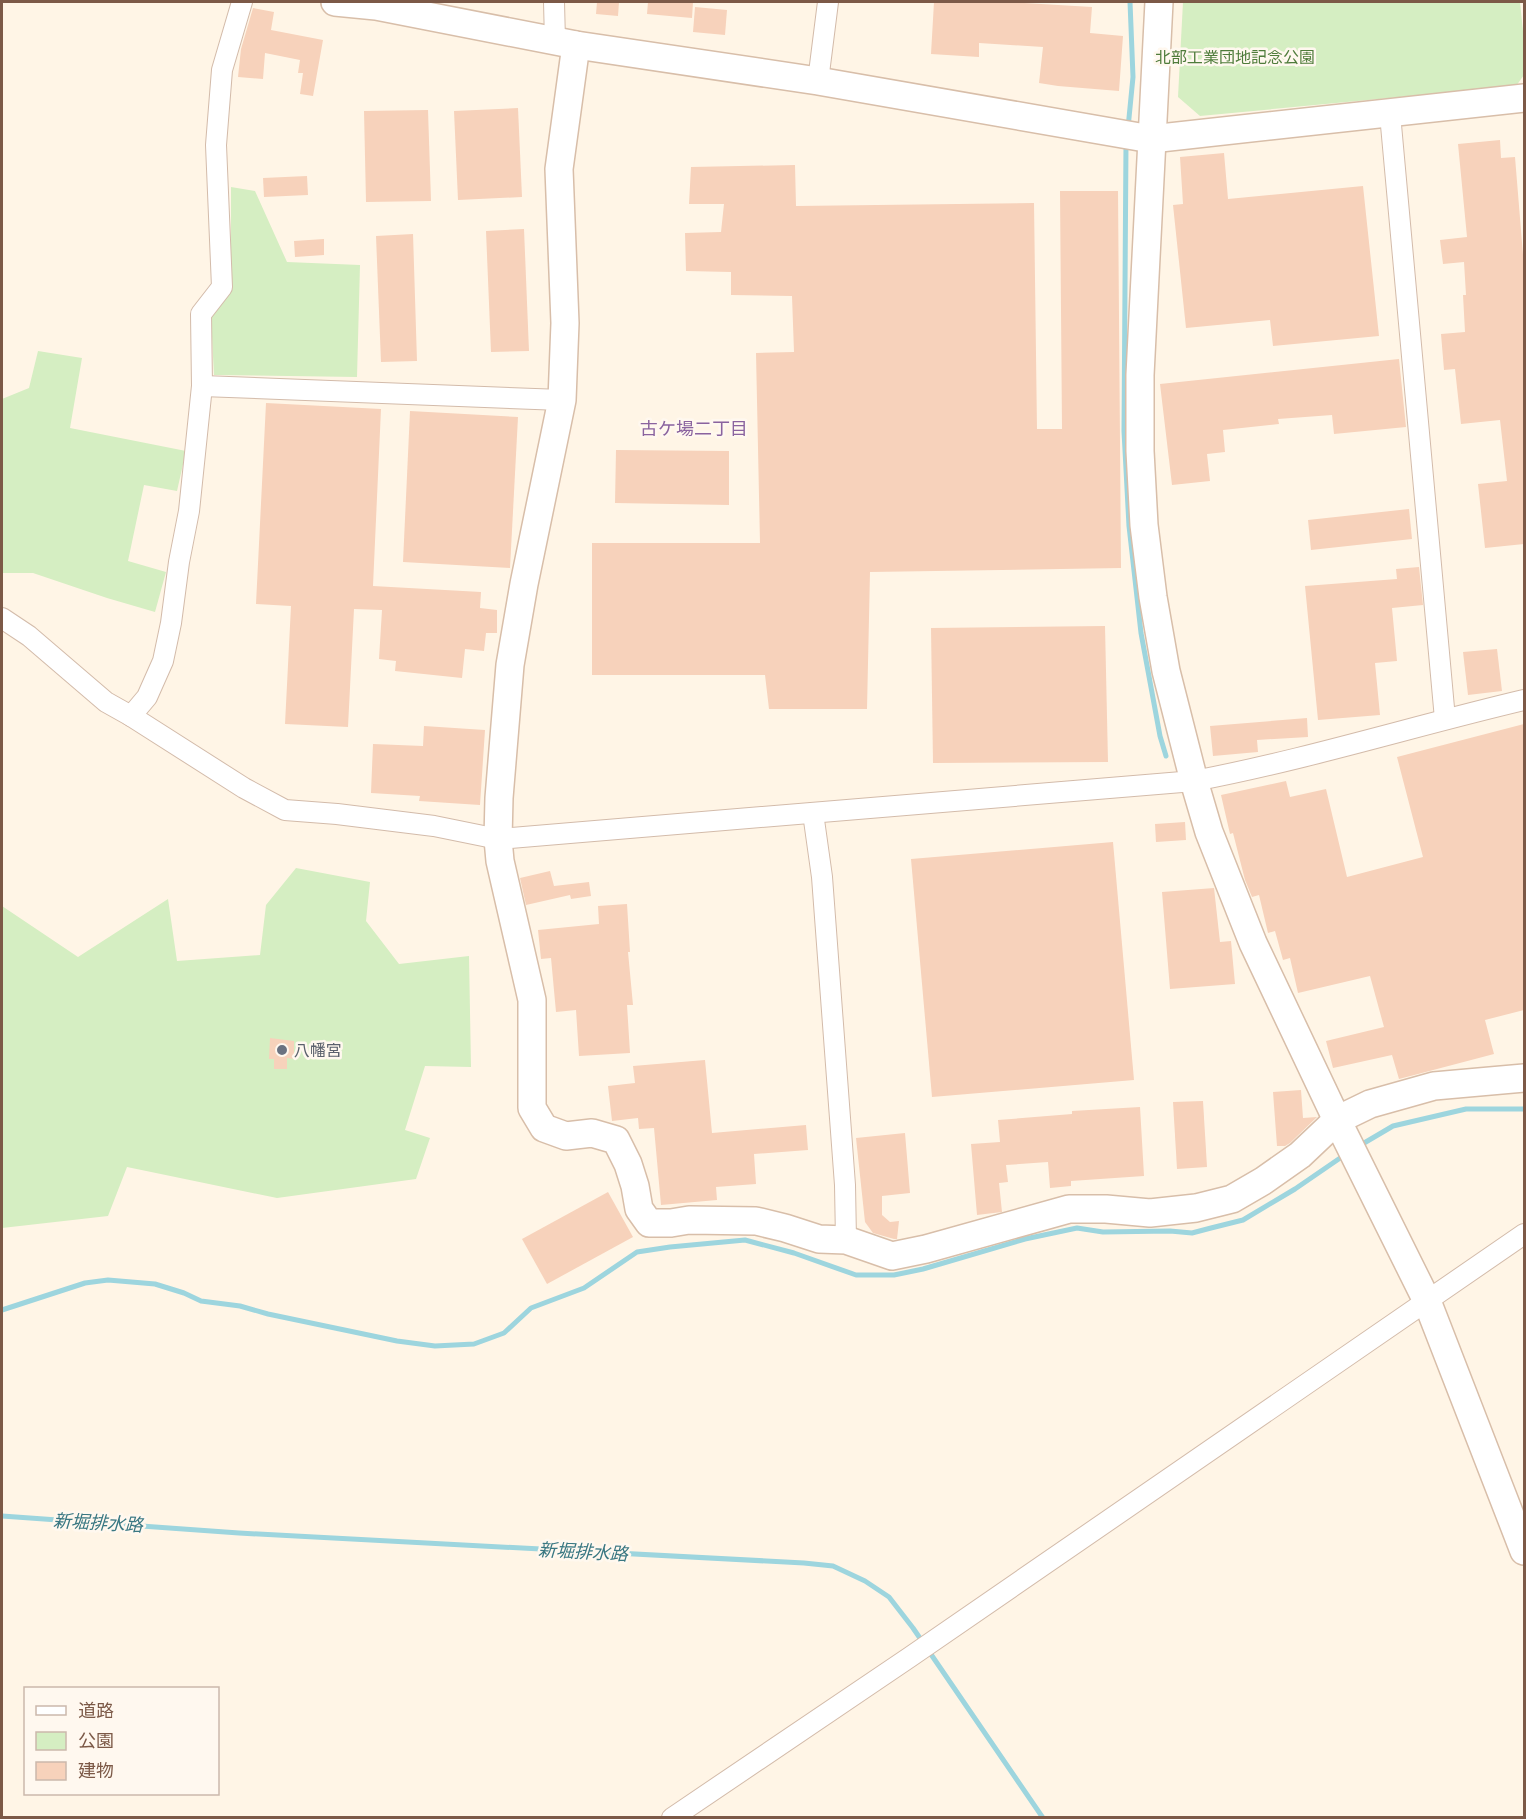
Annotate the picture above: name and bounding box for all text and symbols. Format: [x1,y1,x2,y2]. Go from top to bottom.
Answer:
park label: 北部工業団地記念公園 [1155,48,1315,66]
district label: 古ケ場二丁目 [640,418,748,438]
place label: 八幡宮 [294,1041,342,1059]
marker: 八幡宮 [275,1043,289,1057]
water label: 新堀排水路 [53,1510,145,1534]
water label: 新堀排水路 [538,1539,630,1563]
legend [24,1687,219,1795]
text: 道路 [78,1700,114,1720]
text: 公園 [78,1730,114,1750]
text: 建物 [78,1760,114,1780]

